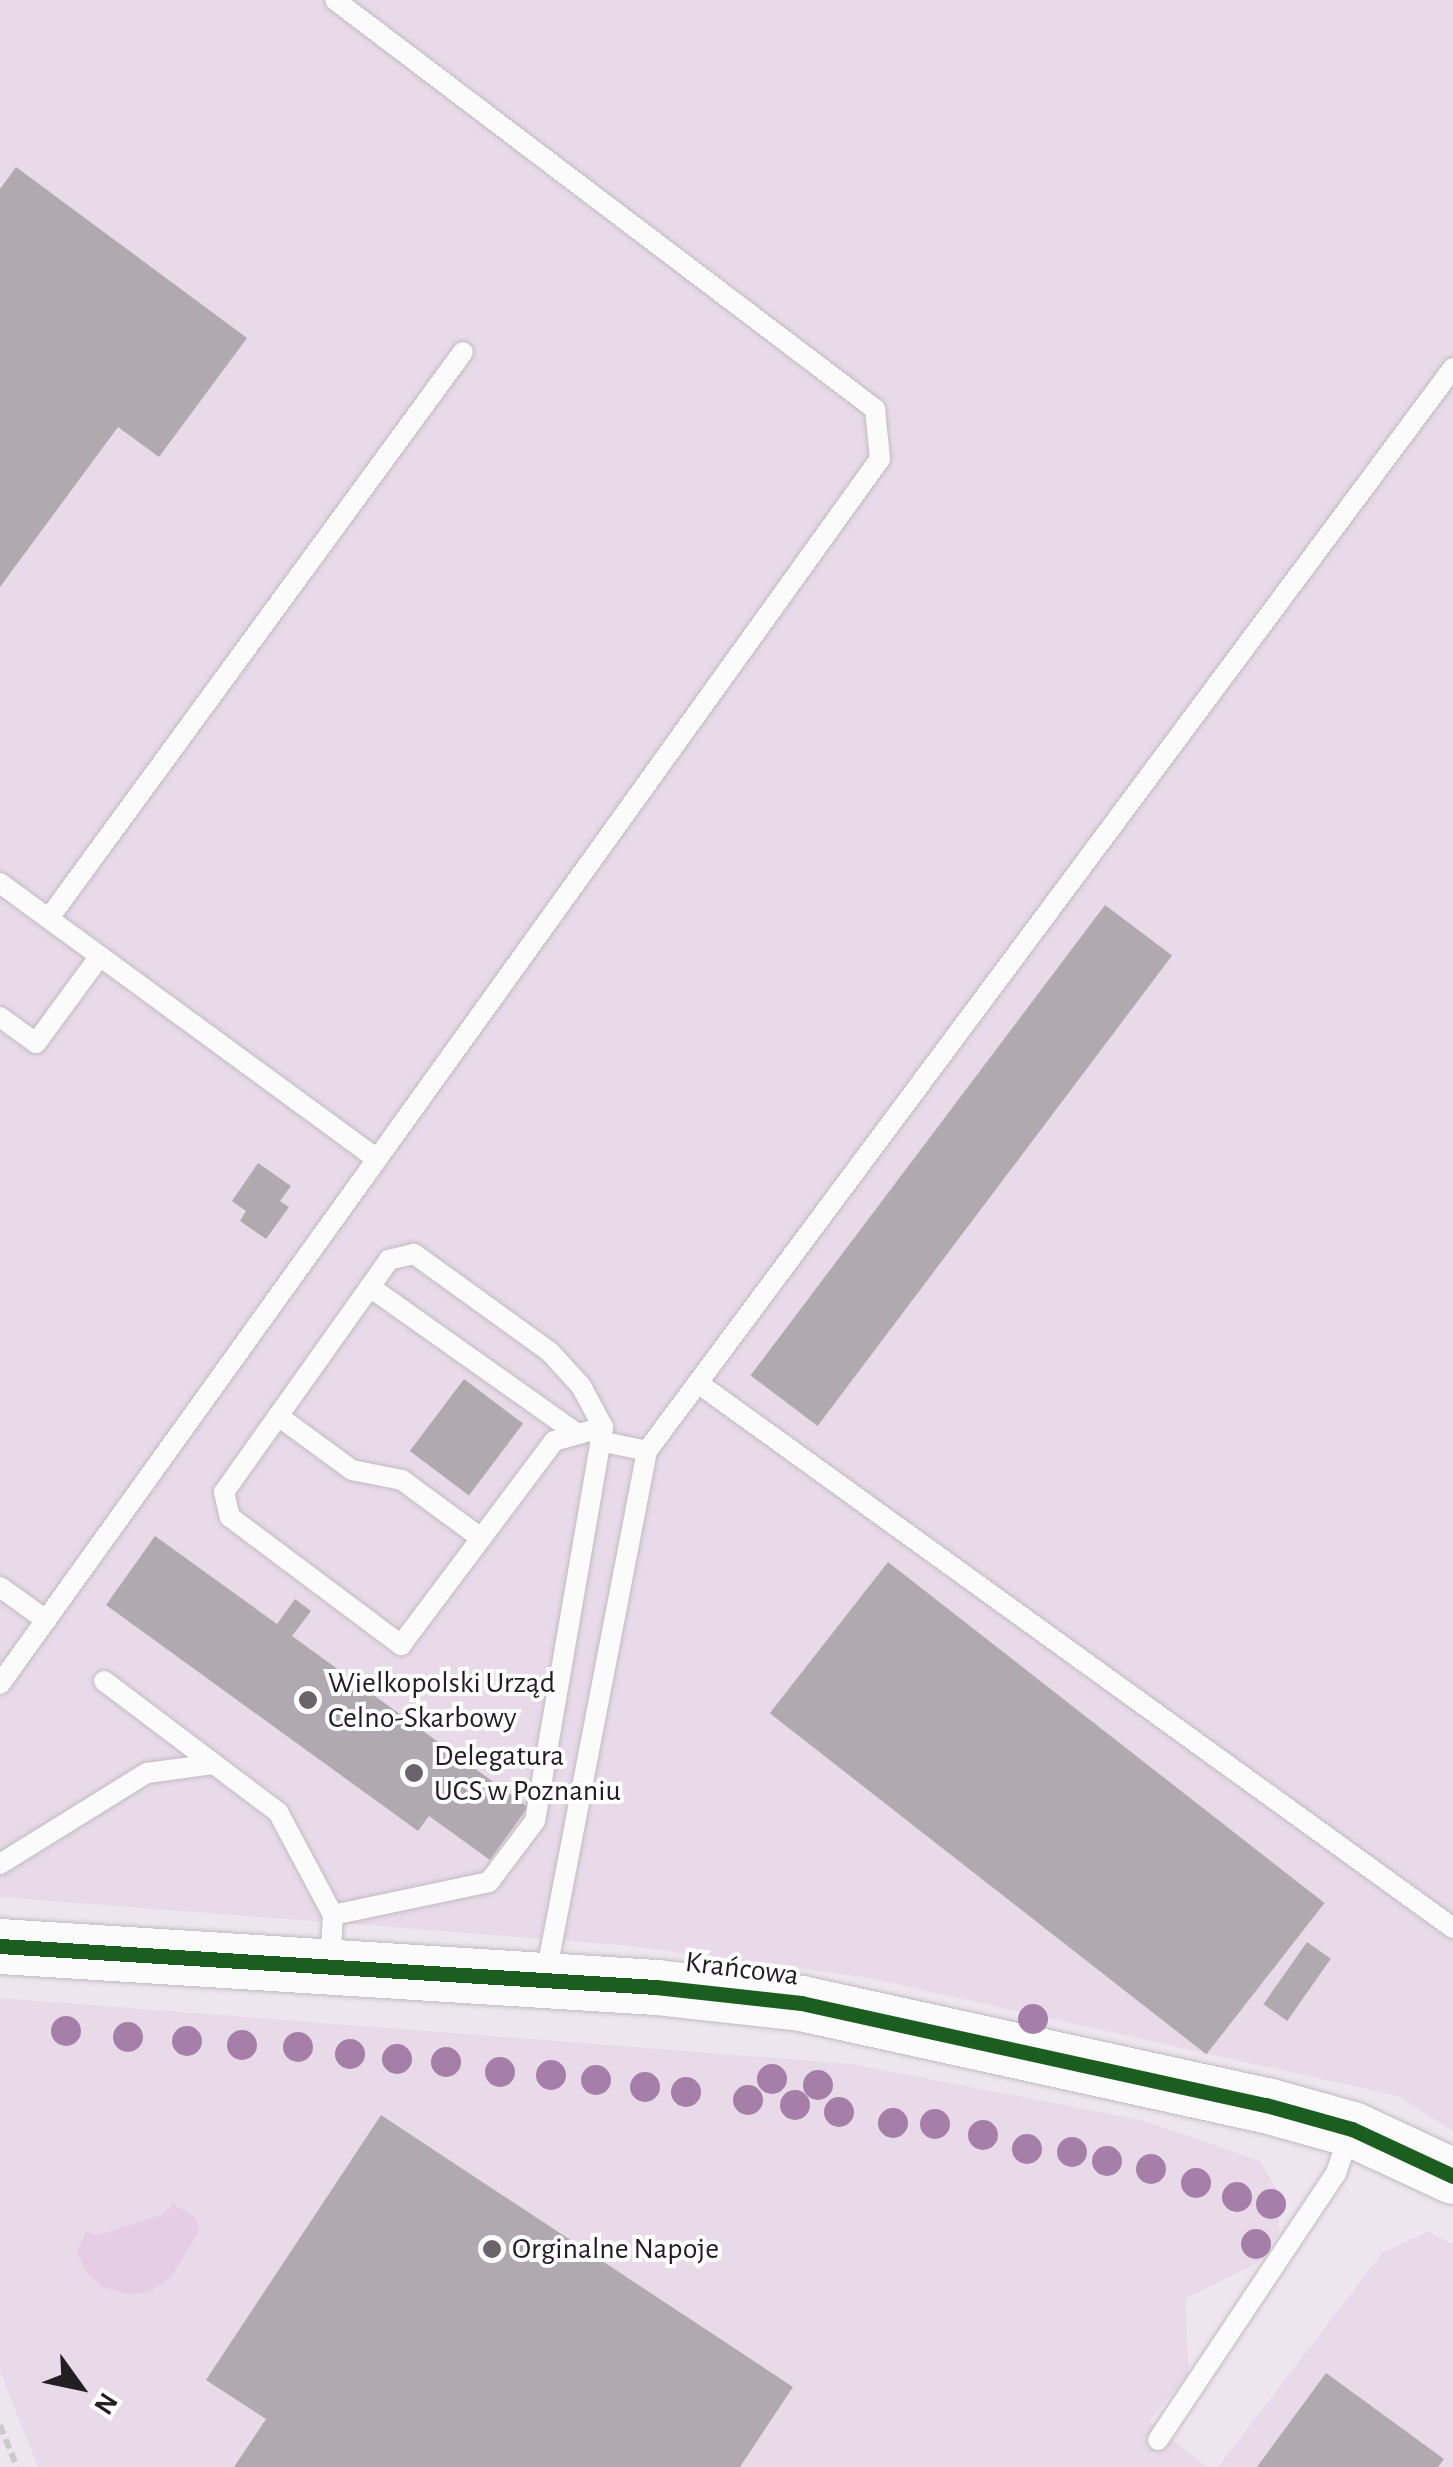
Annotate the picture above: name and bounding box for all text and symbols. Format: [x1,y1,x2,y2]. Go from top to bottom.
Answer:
place label: Wielkopolski Urząd Celno-Skarbowy [328,1665,555,1736]
marker: Wielkopolski Urząd Celno-Skarbowy [297,1689,319,1711]
place label: Delegatura UCS w Poznaniu [434,1738,621,1808]
marker: Delegatura UCS w Poznaniu [403,1762,425,1784]
street label: Krańcowa [683,1944,801,1994]
place label: Orginalne Napoje [512,2231,719,2267]
marker: Orginalne Napoje [481,2238,503,2260]
north arrow [30,2337,130,2437]
text: N [88,2388,122,2419]

